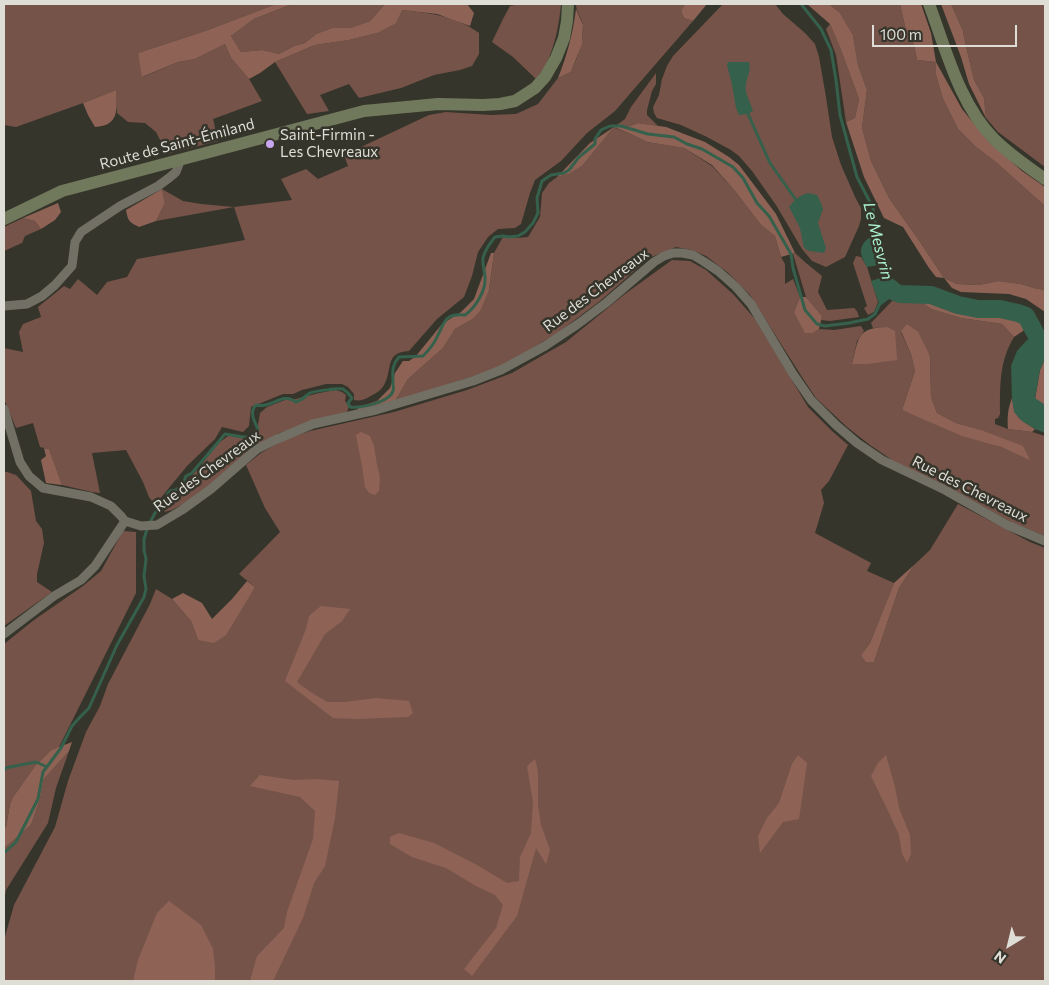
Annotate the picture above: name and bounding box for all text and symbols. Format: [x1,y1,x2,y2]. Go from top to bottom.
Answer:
scale bar [874,15,1019,47]
text: 100 m [880,25,922,43]
street label: Route de Saint-Émiland [98,115,256,173]
place label: Saint-Firmin - Les Chevreaux [280,126,378,161]
marker: Saint-Firmin - Les Chevreaux [264,138,276,150]
water label: Le Mesvrin [859,200,897,282]
street label: Rue des Chevreaux [540,244,652,336]
street label: Rue des Chevreaux [150,426,264,516]
street label: Rue des Chevreaux [909,452,1031,526]
north arrow [984,920,1034,970]
text: N [991,948,1009,968]

